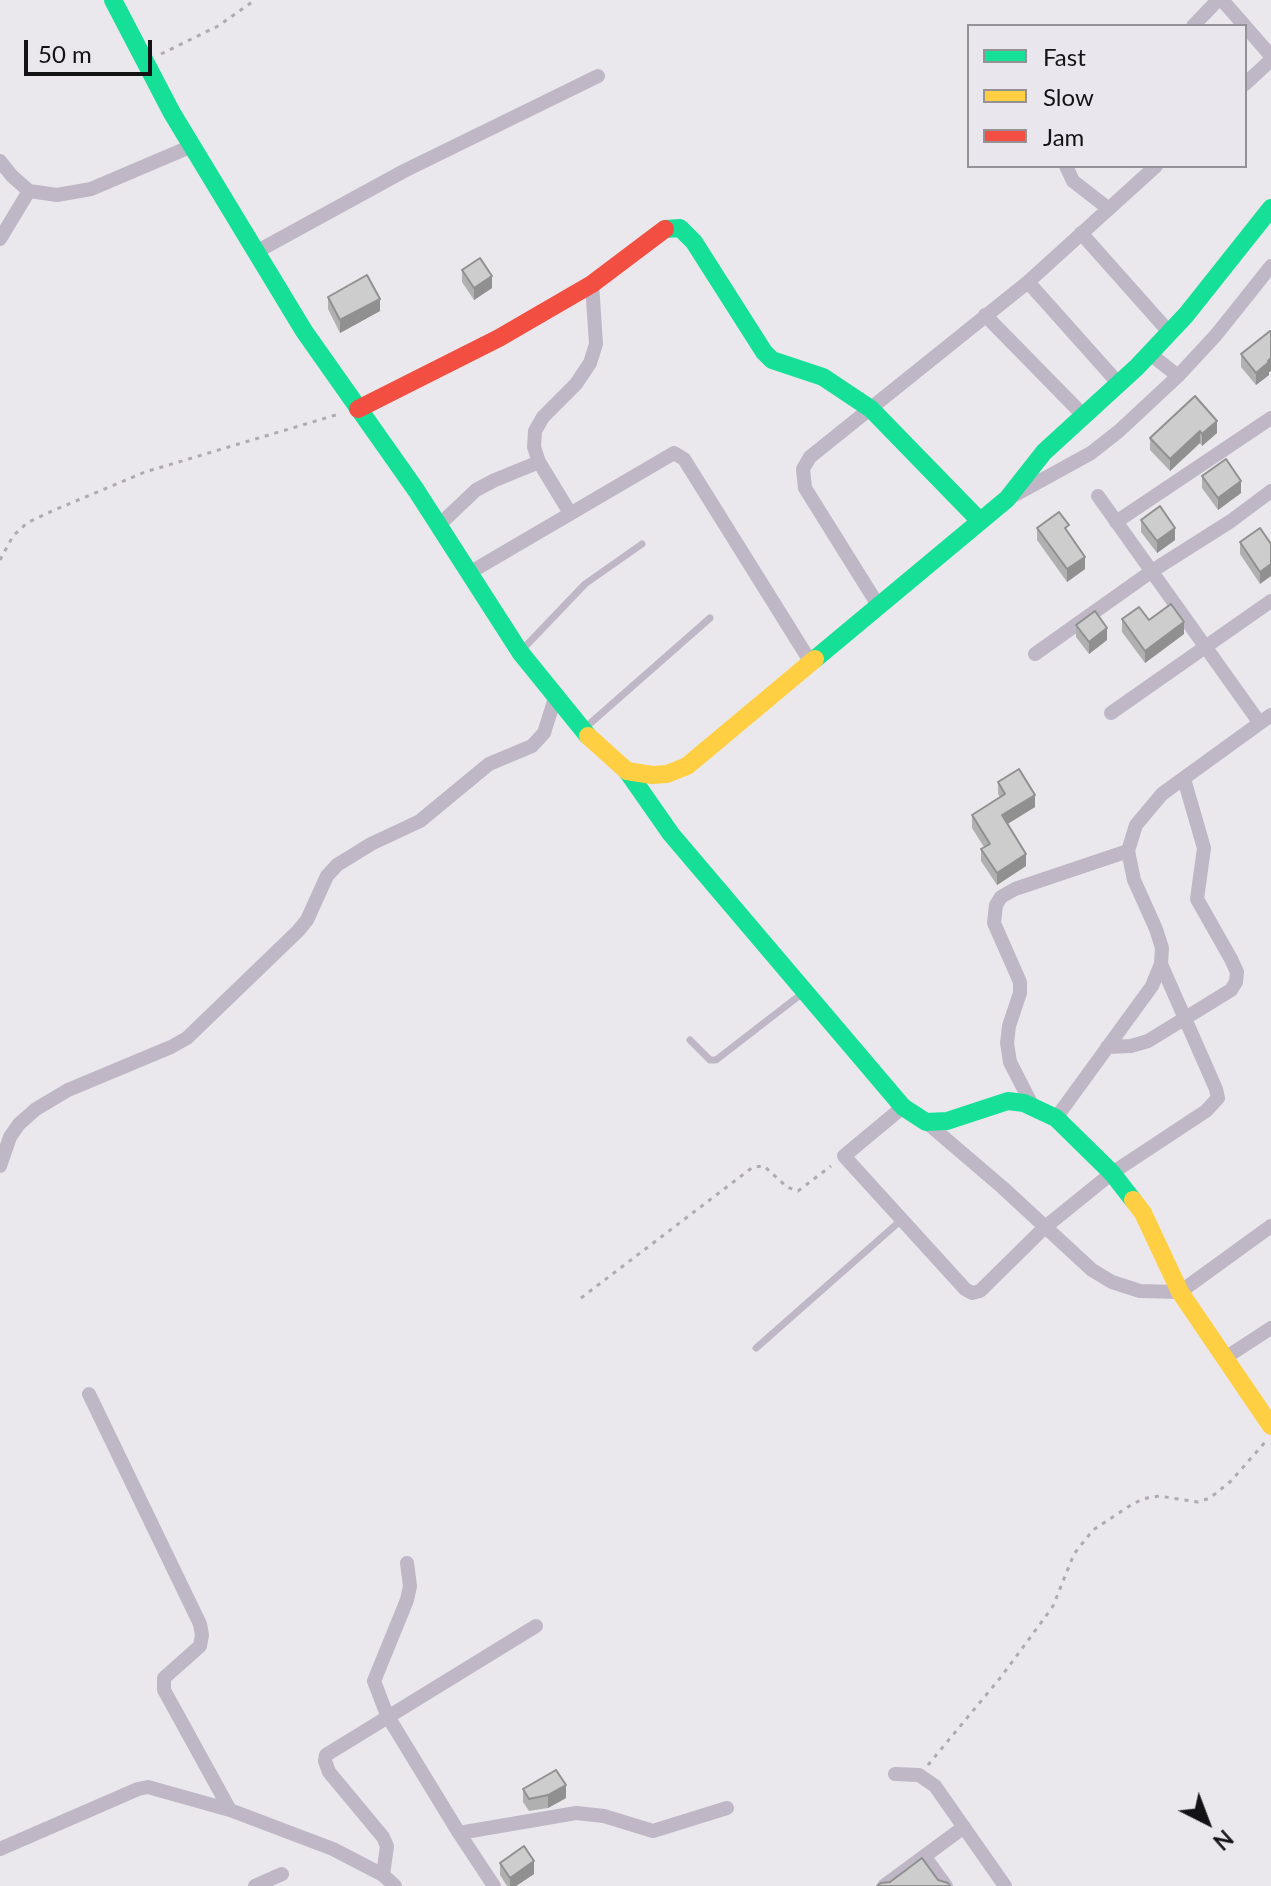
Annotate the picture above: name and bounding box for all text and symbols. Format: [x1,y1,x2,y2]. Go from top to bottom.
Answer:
scale bar [28,24,156,74]
legend [967,24,1247,168]
text: 50 m [38,39,92,68]
text: Fast [1043,42,1086,71]
text: Slow [1043,82,1094,111]
text: Jam [1043,122,1084,151]
north arrow [1167,1782,1247,1862]
text: N [1208,1824,1239,1856]

